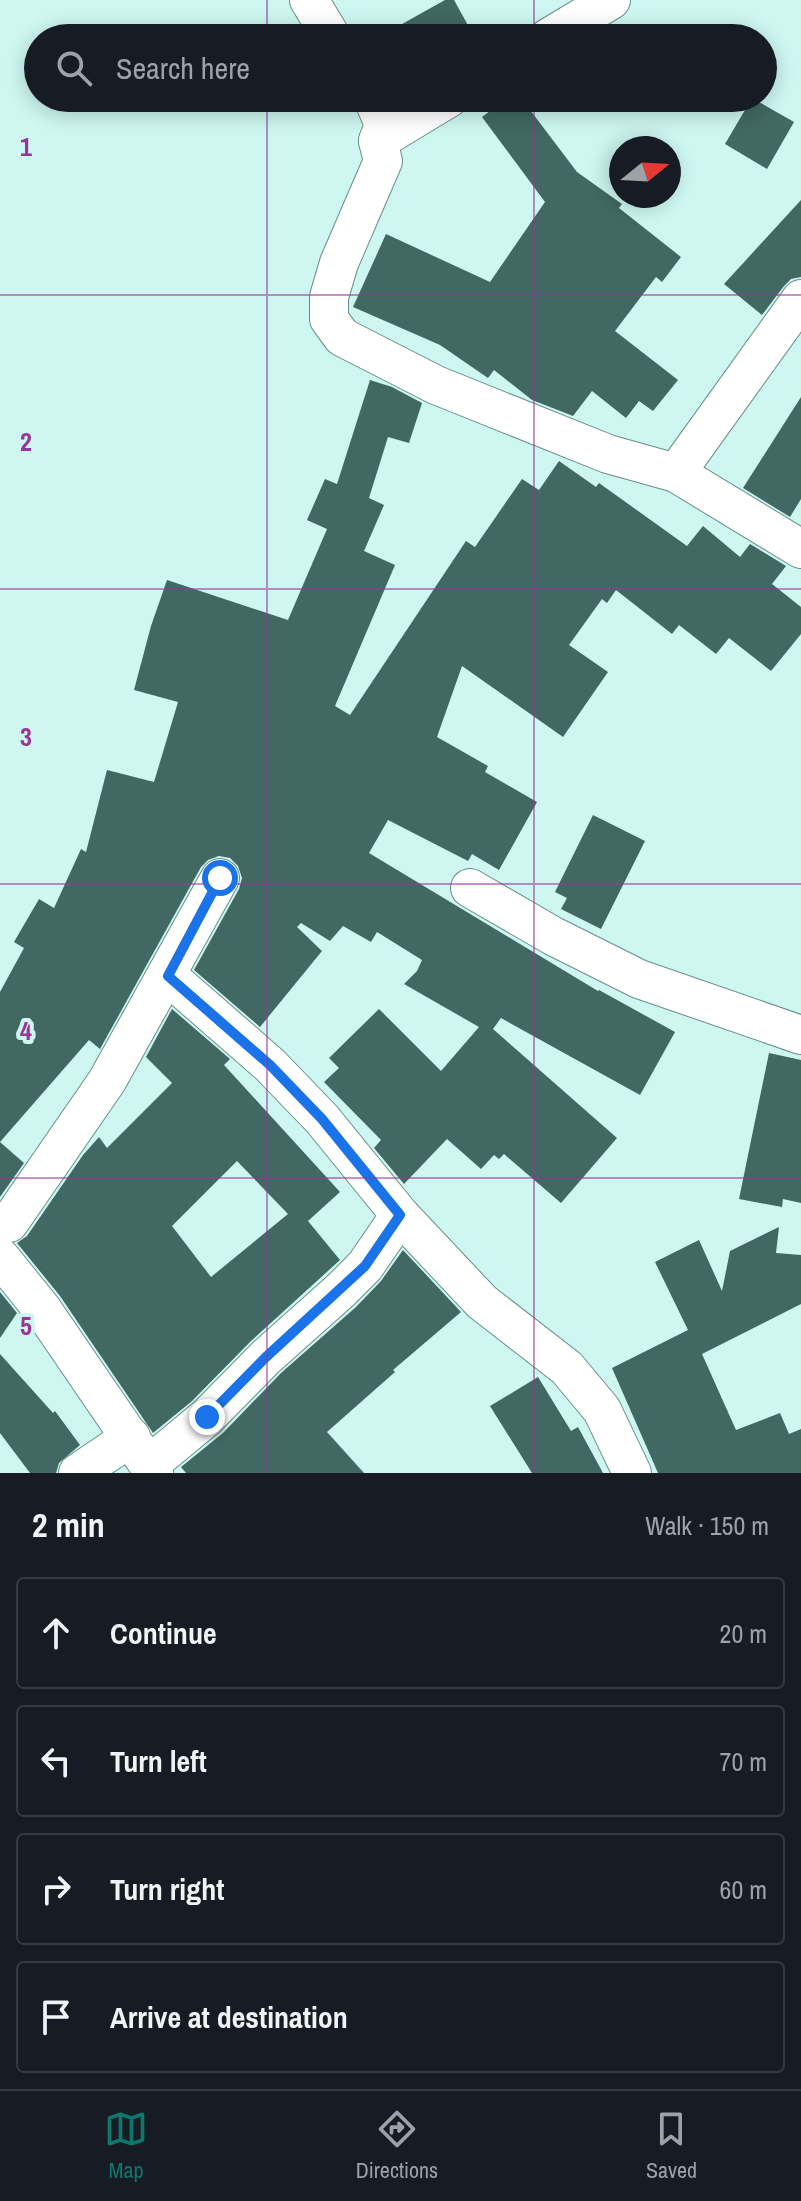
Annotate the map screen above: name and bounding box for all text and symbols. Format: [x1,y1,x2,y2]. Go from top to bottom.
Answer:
search box [24,24,777,112]
icon: search [52,46,96,90]
text: Search here [116,48,250,88]
text: 1 [20,129,32,164]
north arrow [609,136,681,208]
text: 2 [20,424,32,459]
text: 3 [20,719,32,754]
route start [202,860,238,896]
text: 4 [20,1013,32,1048]
text: 5 [20,1308,32,1343]
route end [189,1399,225,1435]
text: 2 min [32,1502,105,1548]
text: Walk · 150 m [645,1508,769,1543]
icon: ahead [34,1611,78,1655]
text: Continue [110,1613,217,1653]
text: 20 m [720,1616,767,1651]
icon: left [34,1739,78,1783]
text: Turn left [110,1741,207,1781]
text: 70 m [720,1744,767,1779]
icon: right [34,1867,78,1911]
text: Turn right [110,1869,224,1909]
text: 60 m [720,1872,767,1907]
icon: arrive [34,1995,78,2039]
text: Arrive at destination [110,1997,348,2037]
tab: Map [104,2107,148,2185]
tab: Directions [356,2107,438,2185]
tab: Saved [646,2107,697,2185]

